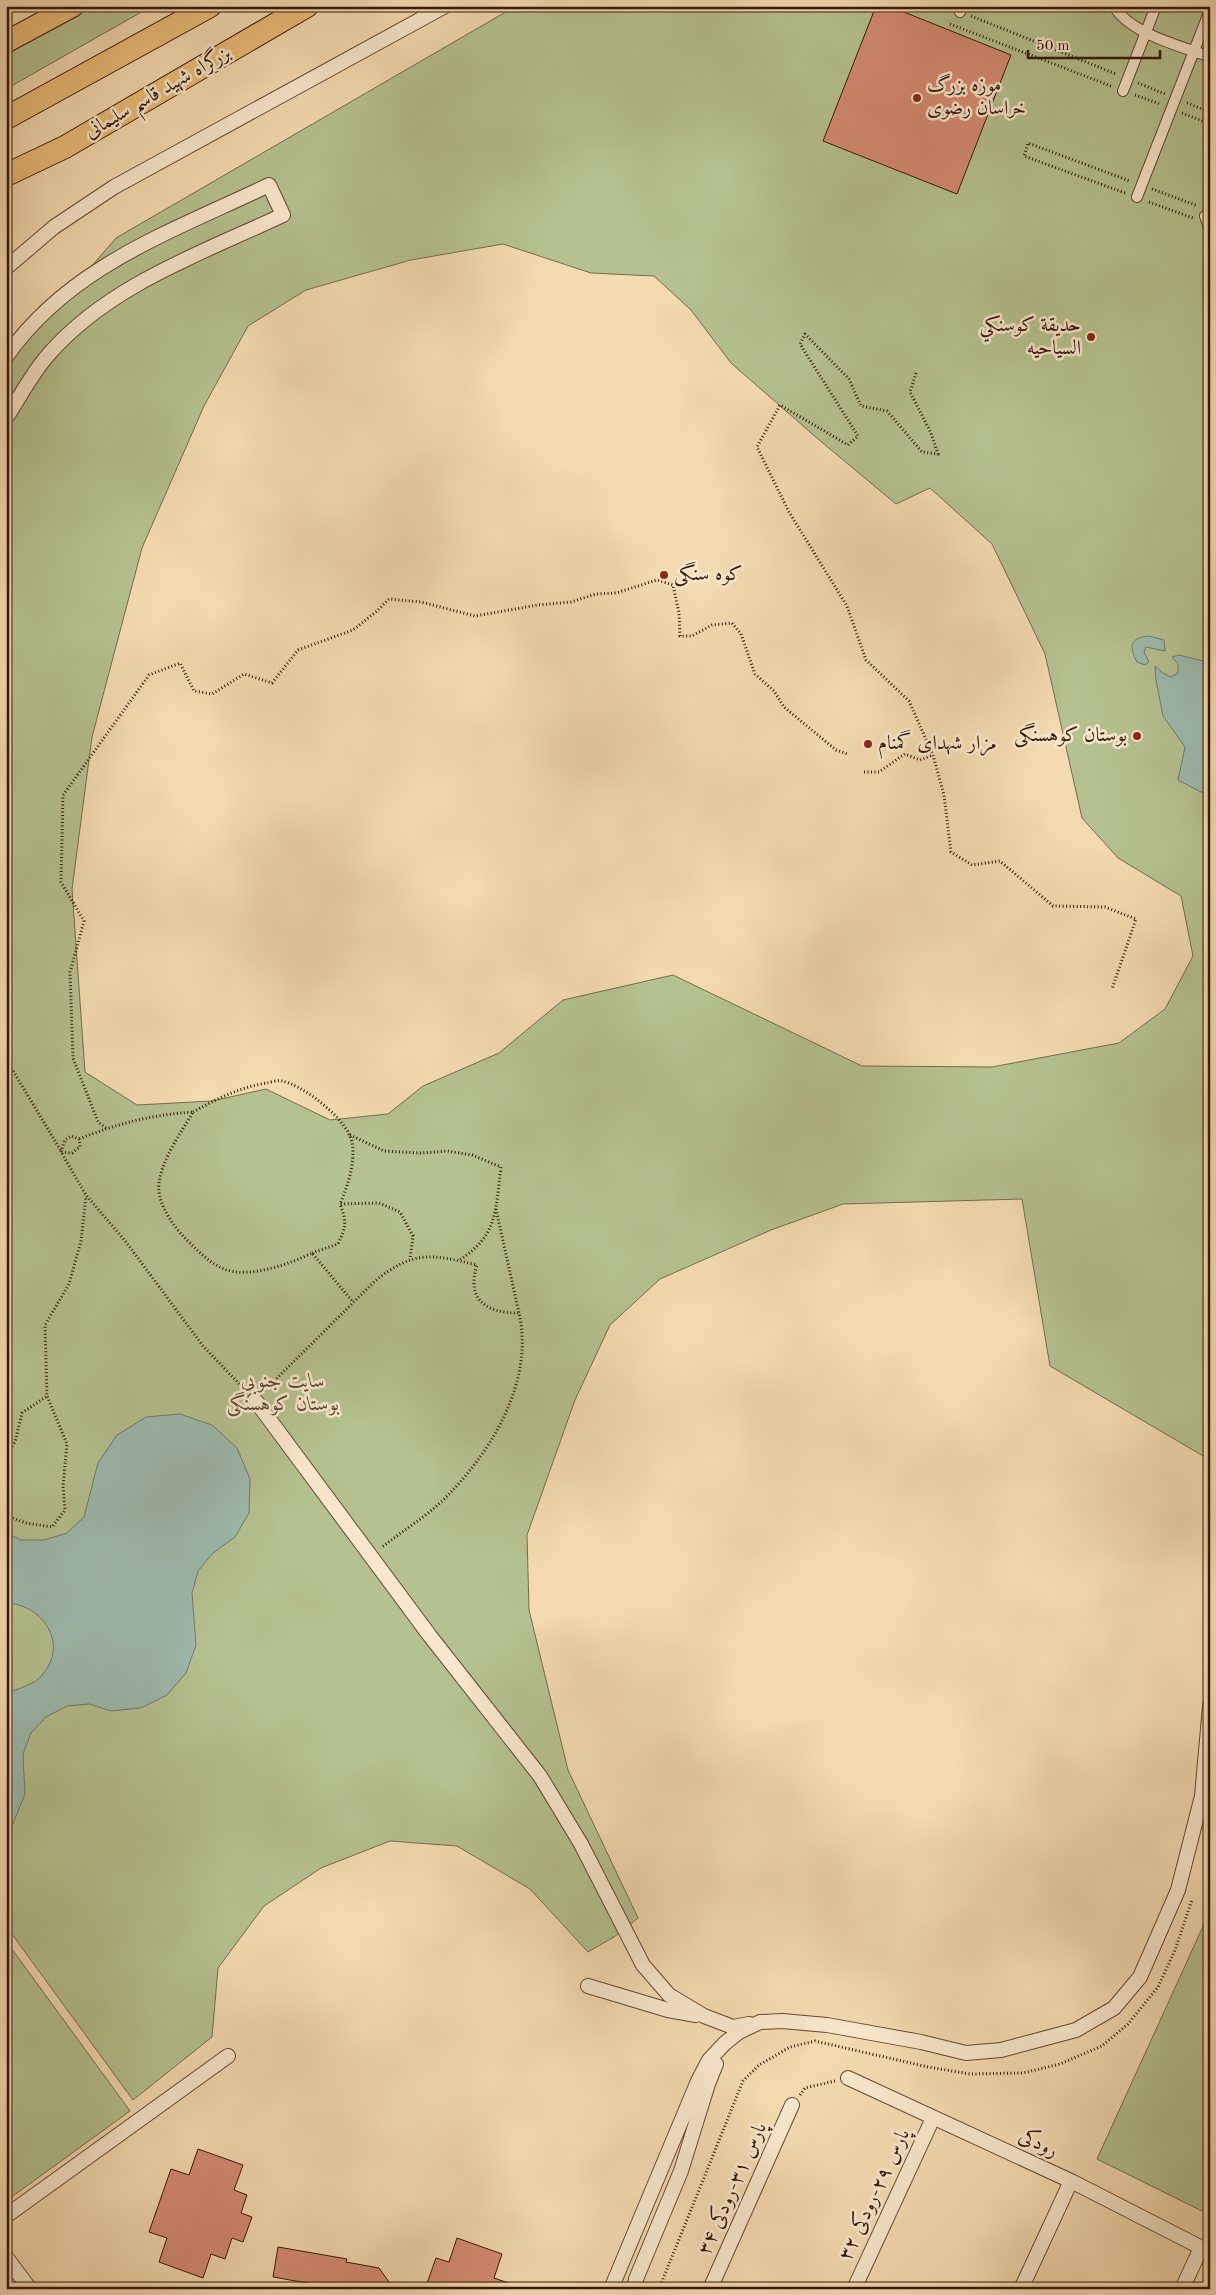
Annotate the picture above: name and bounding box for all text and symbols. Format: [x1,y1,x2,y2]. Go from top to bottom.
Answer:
scale bar [1028,28,1161,60]
street label: بزرگراه شهید قاسم سلیمانی [79,39,239,150]
text: 50 m [1036,39,1070,54]
place label: موزه بزرگ خراسان رضوی [927,73,1026,120]
marker: موزه بزرگ خراسان رضوی [911,92,923,104]
place label: حديقة كوسنكي السياحيه [979,315,1081,359]
marker: حديقة كوسنكي السياحيه [1085,331,1097,343]
place label: کوه سنگی [674,561,742,587]
marker: کوه سنگی [658,569,670,581]
place label: بوستان کوهسنگی [1014,722,1127,748]
place label: مزار شهدای گمنام [878,729,997,760]
marker: بوستان کوهسنگی [1131,730,1143,742]
marker: مزار شهدای گمنام [862,738,874,750]
park label: سایت جنوبی بوستان کوهسنگی [226,1372,340,1417]
street label: پارس ۳۱-رودکی ۳۴ [691,2117,774,2259]
street label: رودکی [1015,2123,1062,2162]
street label: پارس ۲۹-رودکی ۳۲ [832,2124,917,2265]

